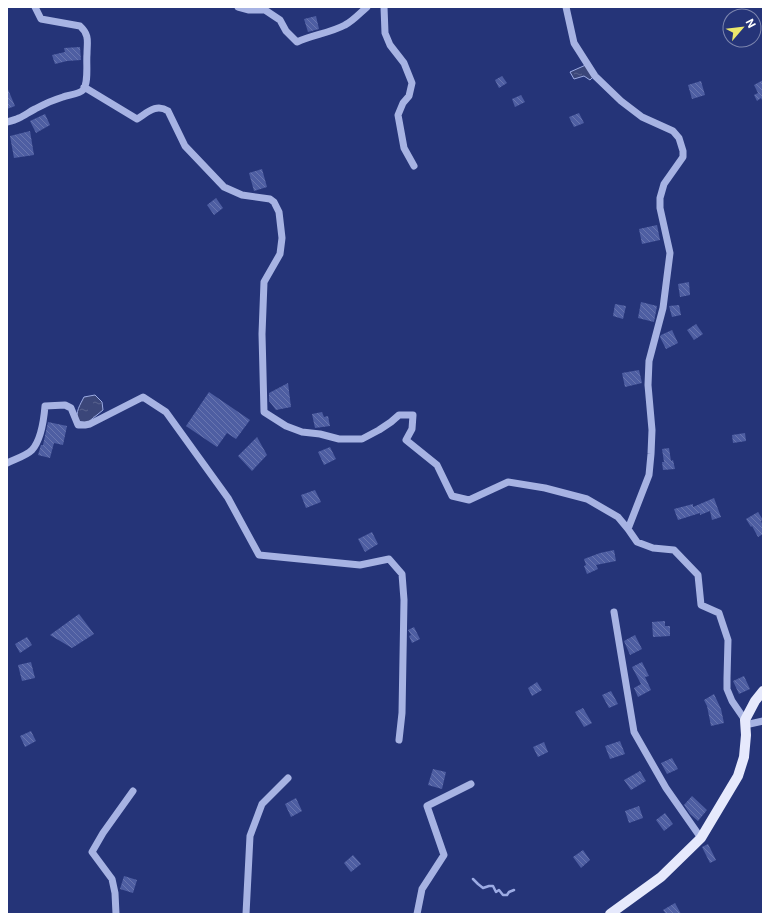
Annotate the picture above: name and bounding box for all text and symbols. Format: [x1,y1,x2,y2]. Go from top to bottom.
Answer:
north arrow [722,8,762,48]
text: N [743,16,759,30]

